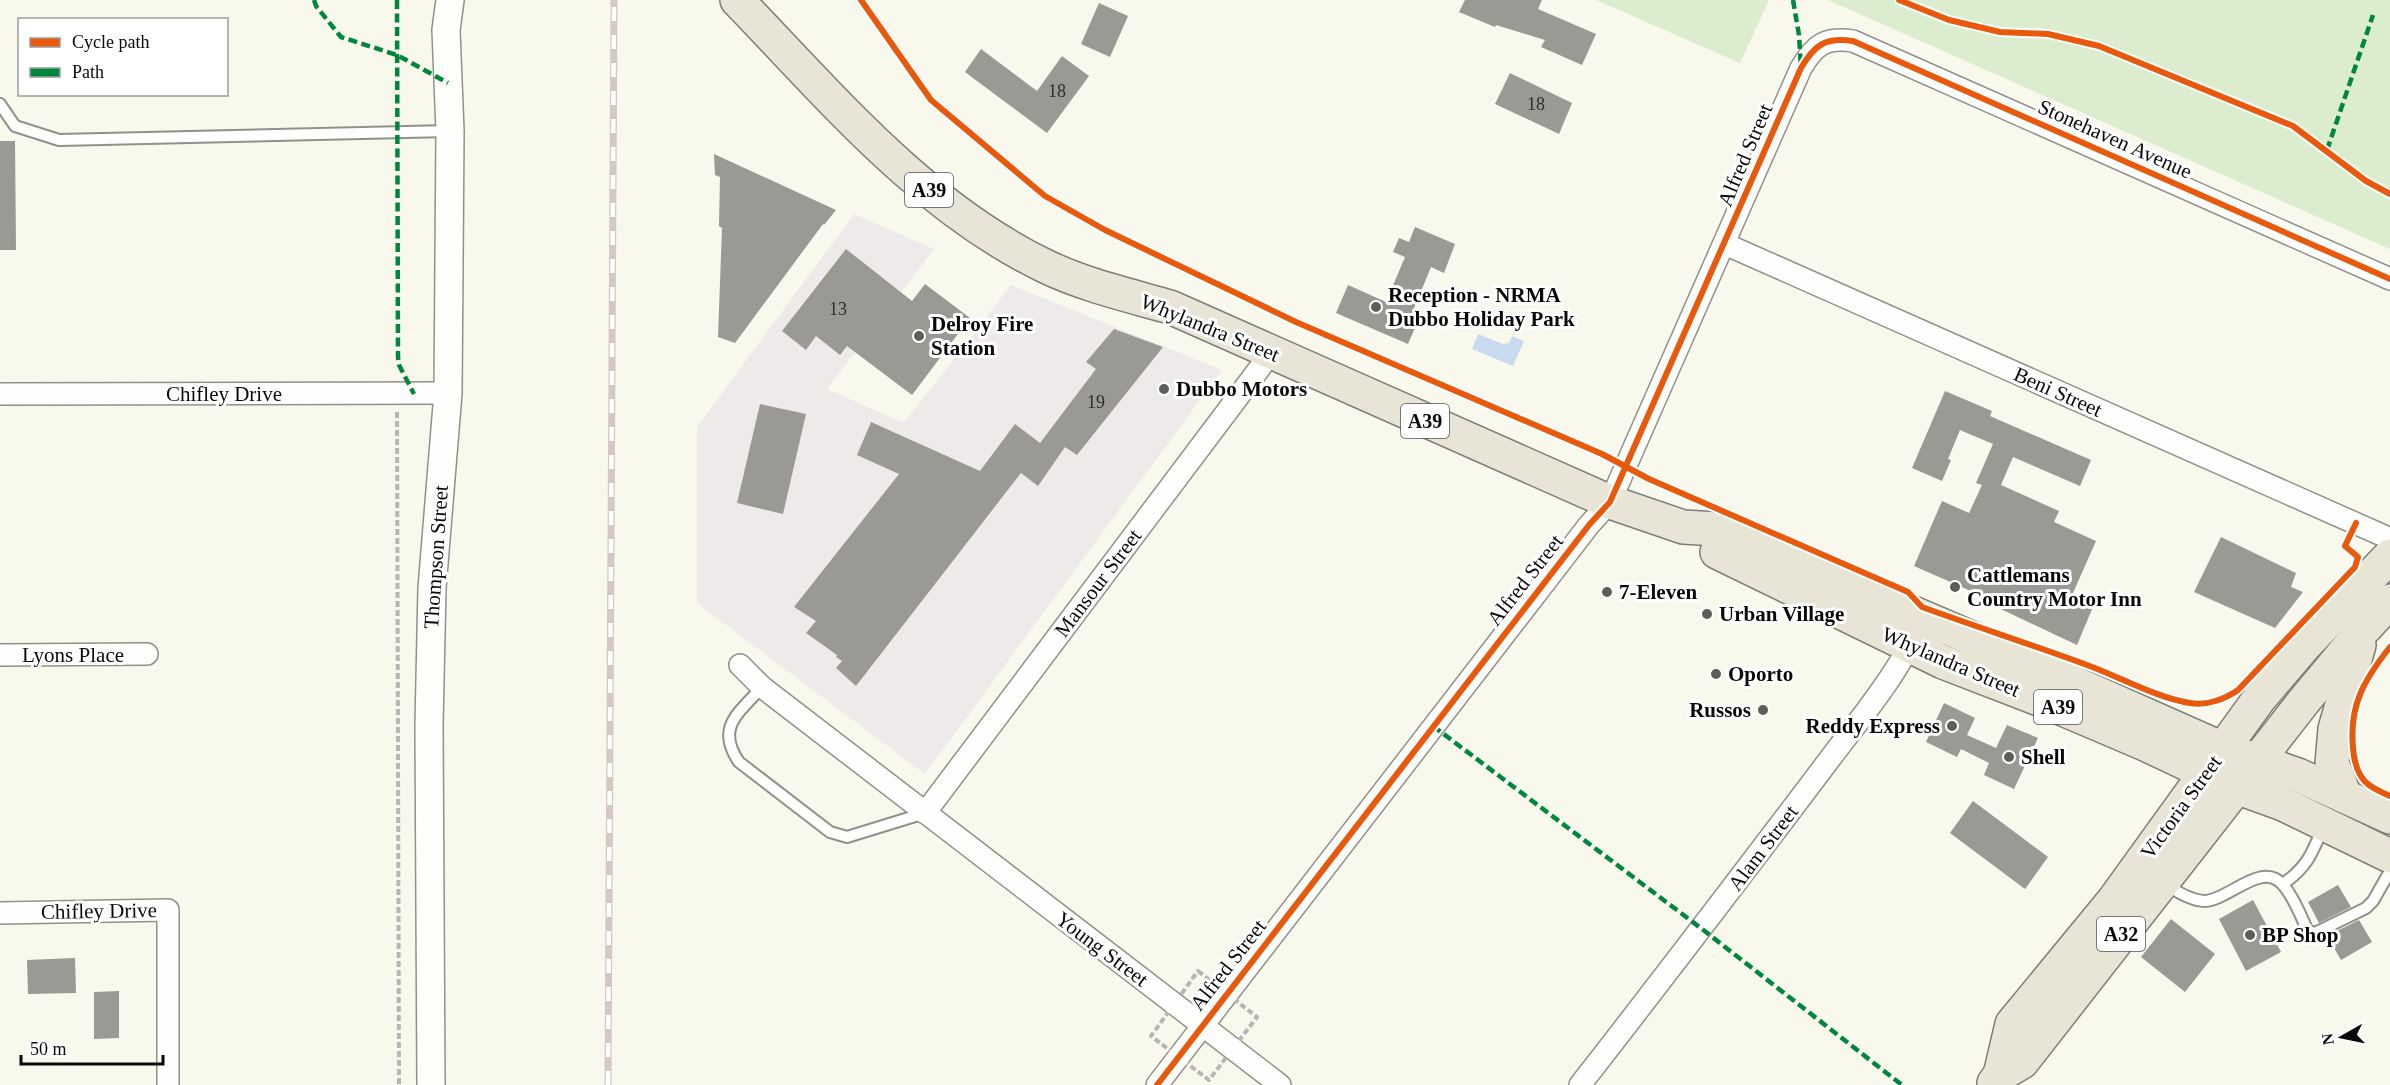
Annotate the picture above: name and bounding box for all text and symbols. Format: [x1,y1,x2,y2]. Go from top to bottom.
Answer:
legend [18,18,228,96]
text: Cycle path [72,32,149,52]
text: Path [72,62,104,82]
house number: 18 [1048,81,1066,101]
house number: 18 [1527,94,1545,114]
street label: Stonehaven Avenue [2034,94,2196,184]
street label: Alfred Street [1713,100,1777,210]
road number: A39 [905,173,953,207]
place label: Reception - NRMA Dubbo Holiday Park [1388,283,1575,331]
street label: Whylandra Street [1137,289,1283,367]
house number: 13 [829,299,847,319]
marker: Reception - NRMA Dubbo Holiday Park [1369,300,1383,314]
place label: Delroy Fire Station [931,312,1033,360]
marker: Delroy Fire Station [912,329,926,343]
street label: Beni Street [2010,362,2106,422]
place label: Dubbo Motors [1176,377,1307,401]
street label: Chifley Drive [166,382,282,406]
marker: Dubbo Motors [1157,382,1171,396]
house number: 19 [1087,392,1105,412]
road number: A39 [1401,404,1449,438]
street label: Thompson Street [419,484,453,630]
street label: Mansour Street [1050,524,1146,642]
street label: Alfred Street [1482,530,1568,630]
place label: Cattlemans Country Motor Inn [1967,563,2142,611]
place label: 7-Eleven [1619,580,1697,604]
marker: Cattlemans Country Motor Inn [1948,580,1962,594]
marker: 7-Eleven [1600,585,1614,599]
place label: Urban Village [1719,602,1844,626]
marker: Urban Village [1700,607,1714,621]
street label: Whylandra Street [1878,622,2024,702]
street label: Lyons Place [22,643,124,667]
place label: Oporto [1728,662,1793,686]
marker: Oporto [1709,667,1723,681]
road number: A39 [2034,690,2082,724]
place label: Russos [1689,698,1751,722]
marker: Russos [1756,703,1770,717]
place label: Reddy Express [1806,714,1940,738]
marker: Reddy Express [1945,719,1959,733]
place label: Shell [2021,745,2066,769]
marker: Shell [2002,750,2016,764]
street label: Victoria Street [2136,751,2227,863]
street label: Alam Street [1723,800,1803,896]
street label: Chifley Drive [41,898,157,924]
street label: Young Street [1051,907,1153,992]
street label: Alfred Street [1185,915,1271,1015]
road number: A32 [2097,917,2145,951]
place label: BP Shop [2262,923,2338,947]
marker: BP Shop [2243,928,2257,942]
north arrow [2312,1007,2372,1067]
scale bar [21,1028,164,1066]
text: N [2318,1032,2337,1046]
text: 50 m [30,1039,67,1059]

